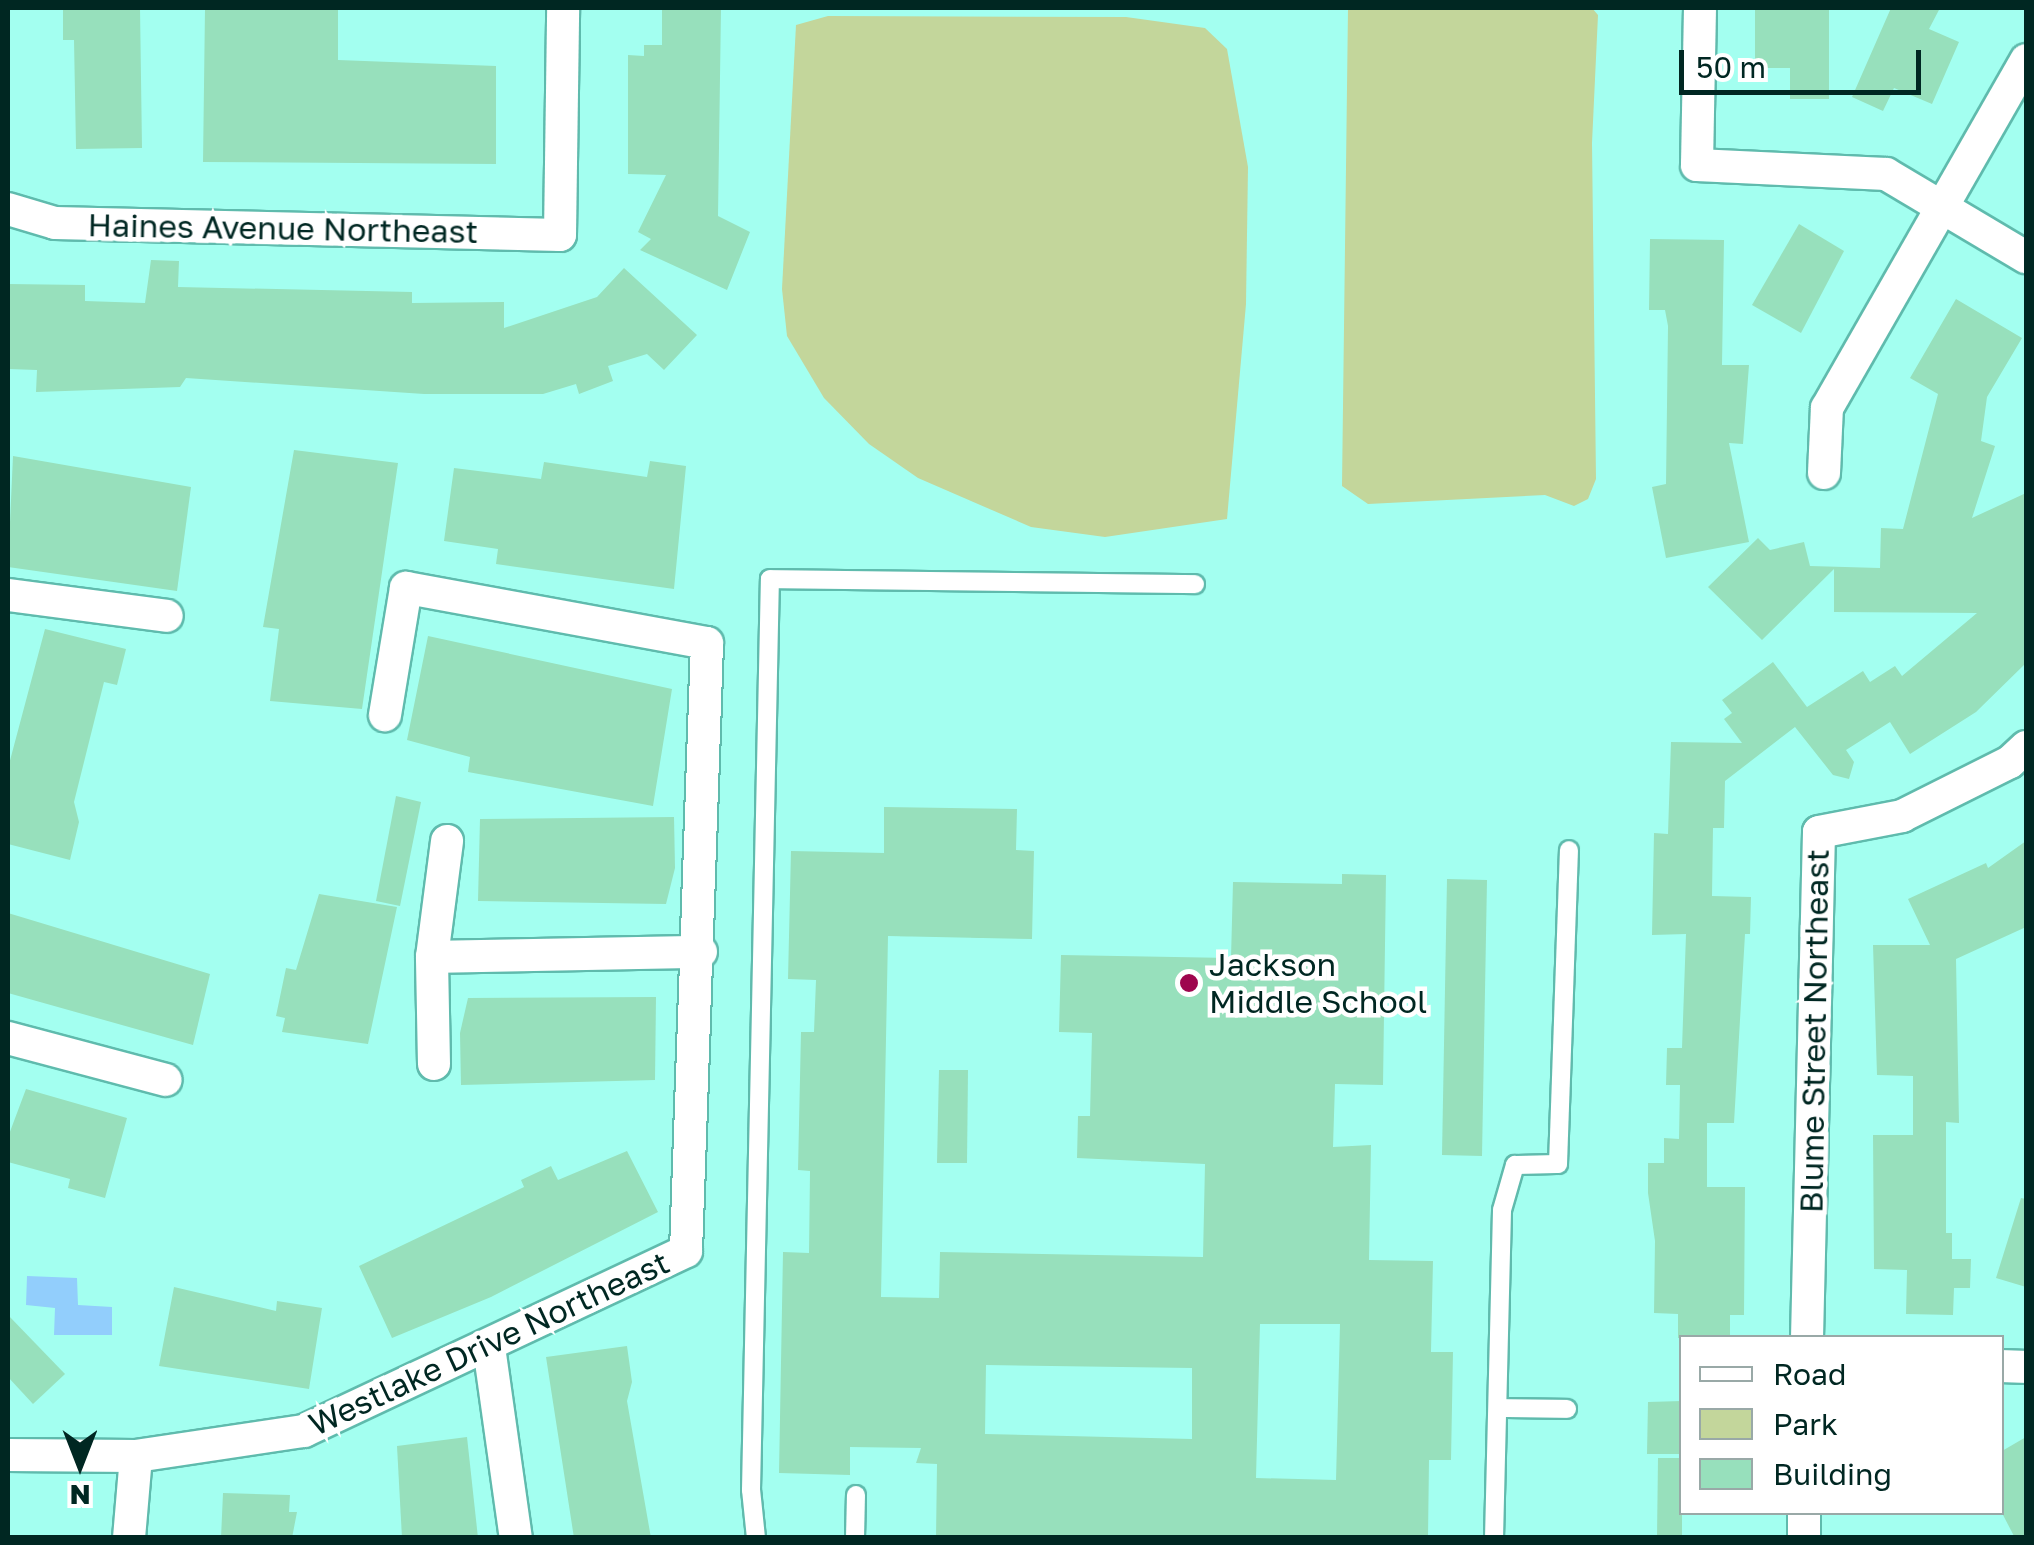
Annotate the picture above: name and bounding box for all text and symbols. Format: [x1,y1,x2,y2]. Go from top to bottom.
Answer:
scale bar [1684,30,1926,92]
text: 50 m [1696,49,1766,85]
street label: Haines Avenue Northeast [87,205,479,251]
street label: Blume Street Northeast [1792,849,1836,1213]
place label: Jackson Middle School [1209,946,1427,1021]
marker: Jackson Middle School [1178,972,1200,994]
street label: Westlake Drive Northeast [303,1243,675,1443]
legend [1679,1335,2004,1515]
text: Road [1773,1356,1847,1392]
text: Park [1773,1406,1838,1442]
north arrow [30,1415,130,1515]
text: Building [1773,1456,1892,1492]
text: N [69,1479,91,1512]

